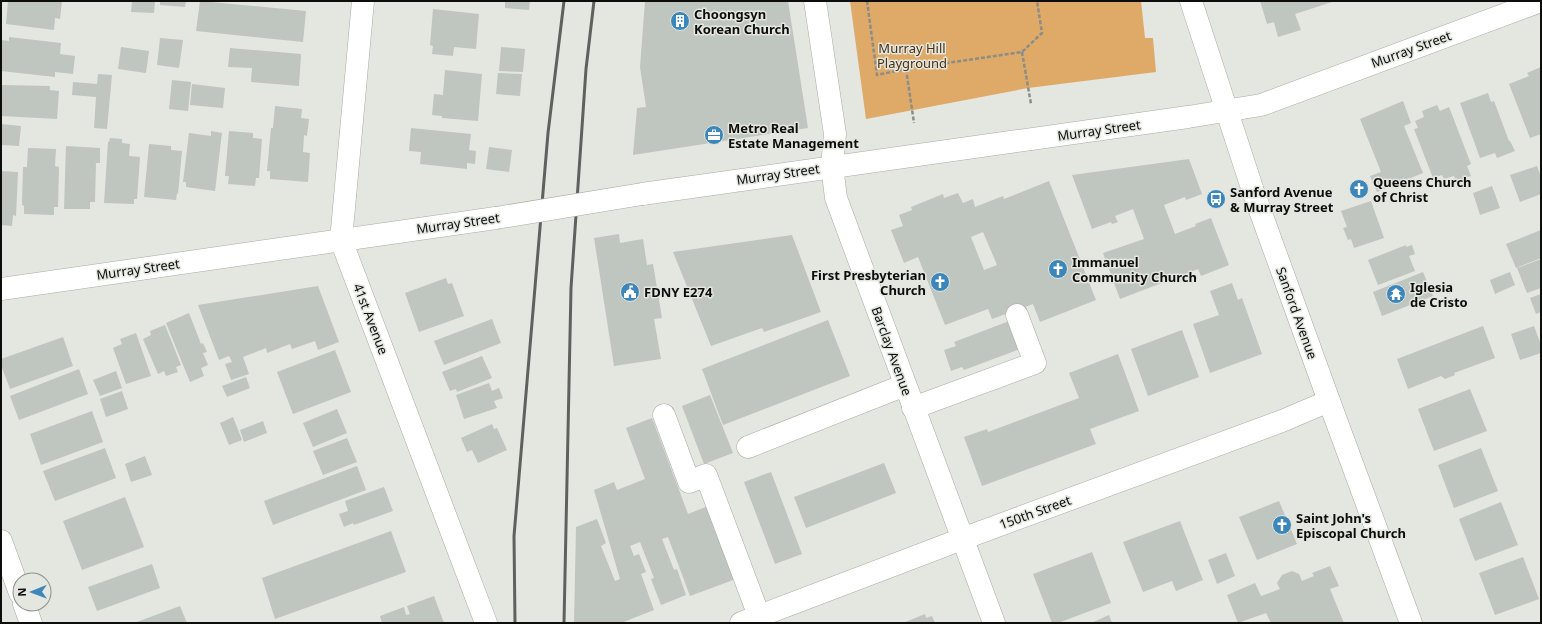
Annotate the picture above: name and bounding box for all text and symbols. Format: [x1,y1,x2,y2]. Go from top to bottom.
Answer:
place label: Choongsyn Korean Church [694,5,790,38]
building icon: Choongsyn Korean Church [669,10,691,32]
street label: Murray Street [1368,26,1454,72]
park label: Murray Hill Playground [877,39,947,72]
street label: Murray Street [1056,115,1142,145]
place label: Metro Real Estate Management [728,119,859,152]
office icon: Metro Real Estate Management [703,124,725,146]
street label: Murray Street [735,159,821,189]
place label: Queens Church of Christ [1373,173,1472,206]
church icon: Queens Church of Christ [1348,178,1370,200]
place label: Sanford Avenue & Murray Street [1230,183,1334,216]
bus stop icon: Sanford Avenue & Murray Street [1205,188,1227,210]
street label: Murray Street [415,208,501,238]
place label: Immanuel Community Church [1072,253,1197,286]
street label: Murray Street [95,254,181,284]
church icon: Immanuel Community Church [1047,258,1069,280]
street label: Sanford Avenue [1272,264,1322,362]
place label: First Presbyterian Church [811,266,926,299]
church icon: First Presbyterian Church [929,271,951,293]
place label: Iglesia de Cristo [1410,278,1468,311]
street label: 41st Avenue [349,281,393,357]
public building icon: FDNY E274 [619,281,641,303]
place label: FDNY E274 [644,283,713,301]
temple icon: Iglesia de Cristo [1385,283,1407,305]
street label: Barclay Avenue [868,304,916,398]
street label: 150th Street [997,491,1073,533]
place label: Saint John's Episcopal Church [1296,509,1406,542]
church icon: Saint John's Episcopal Church [1271,514,1293,536]
north arrow [12,572,52,612]
text: N [14,588,29,597]

